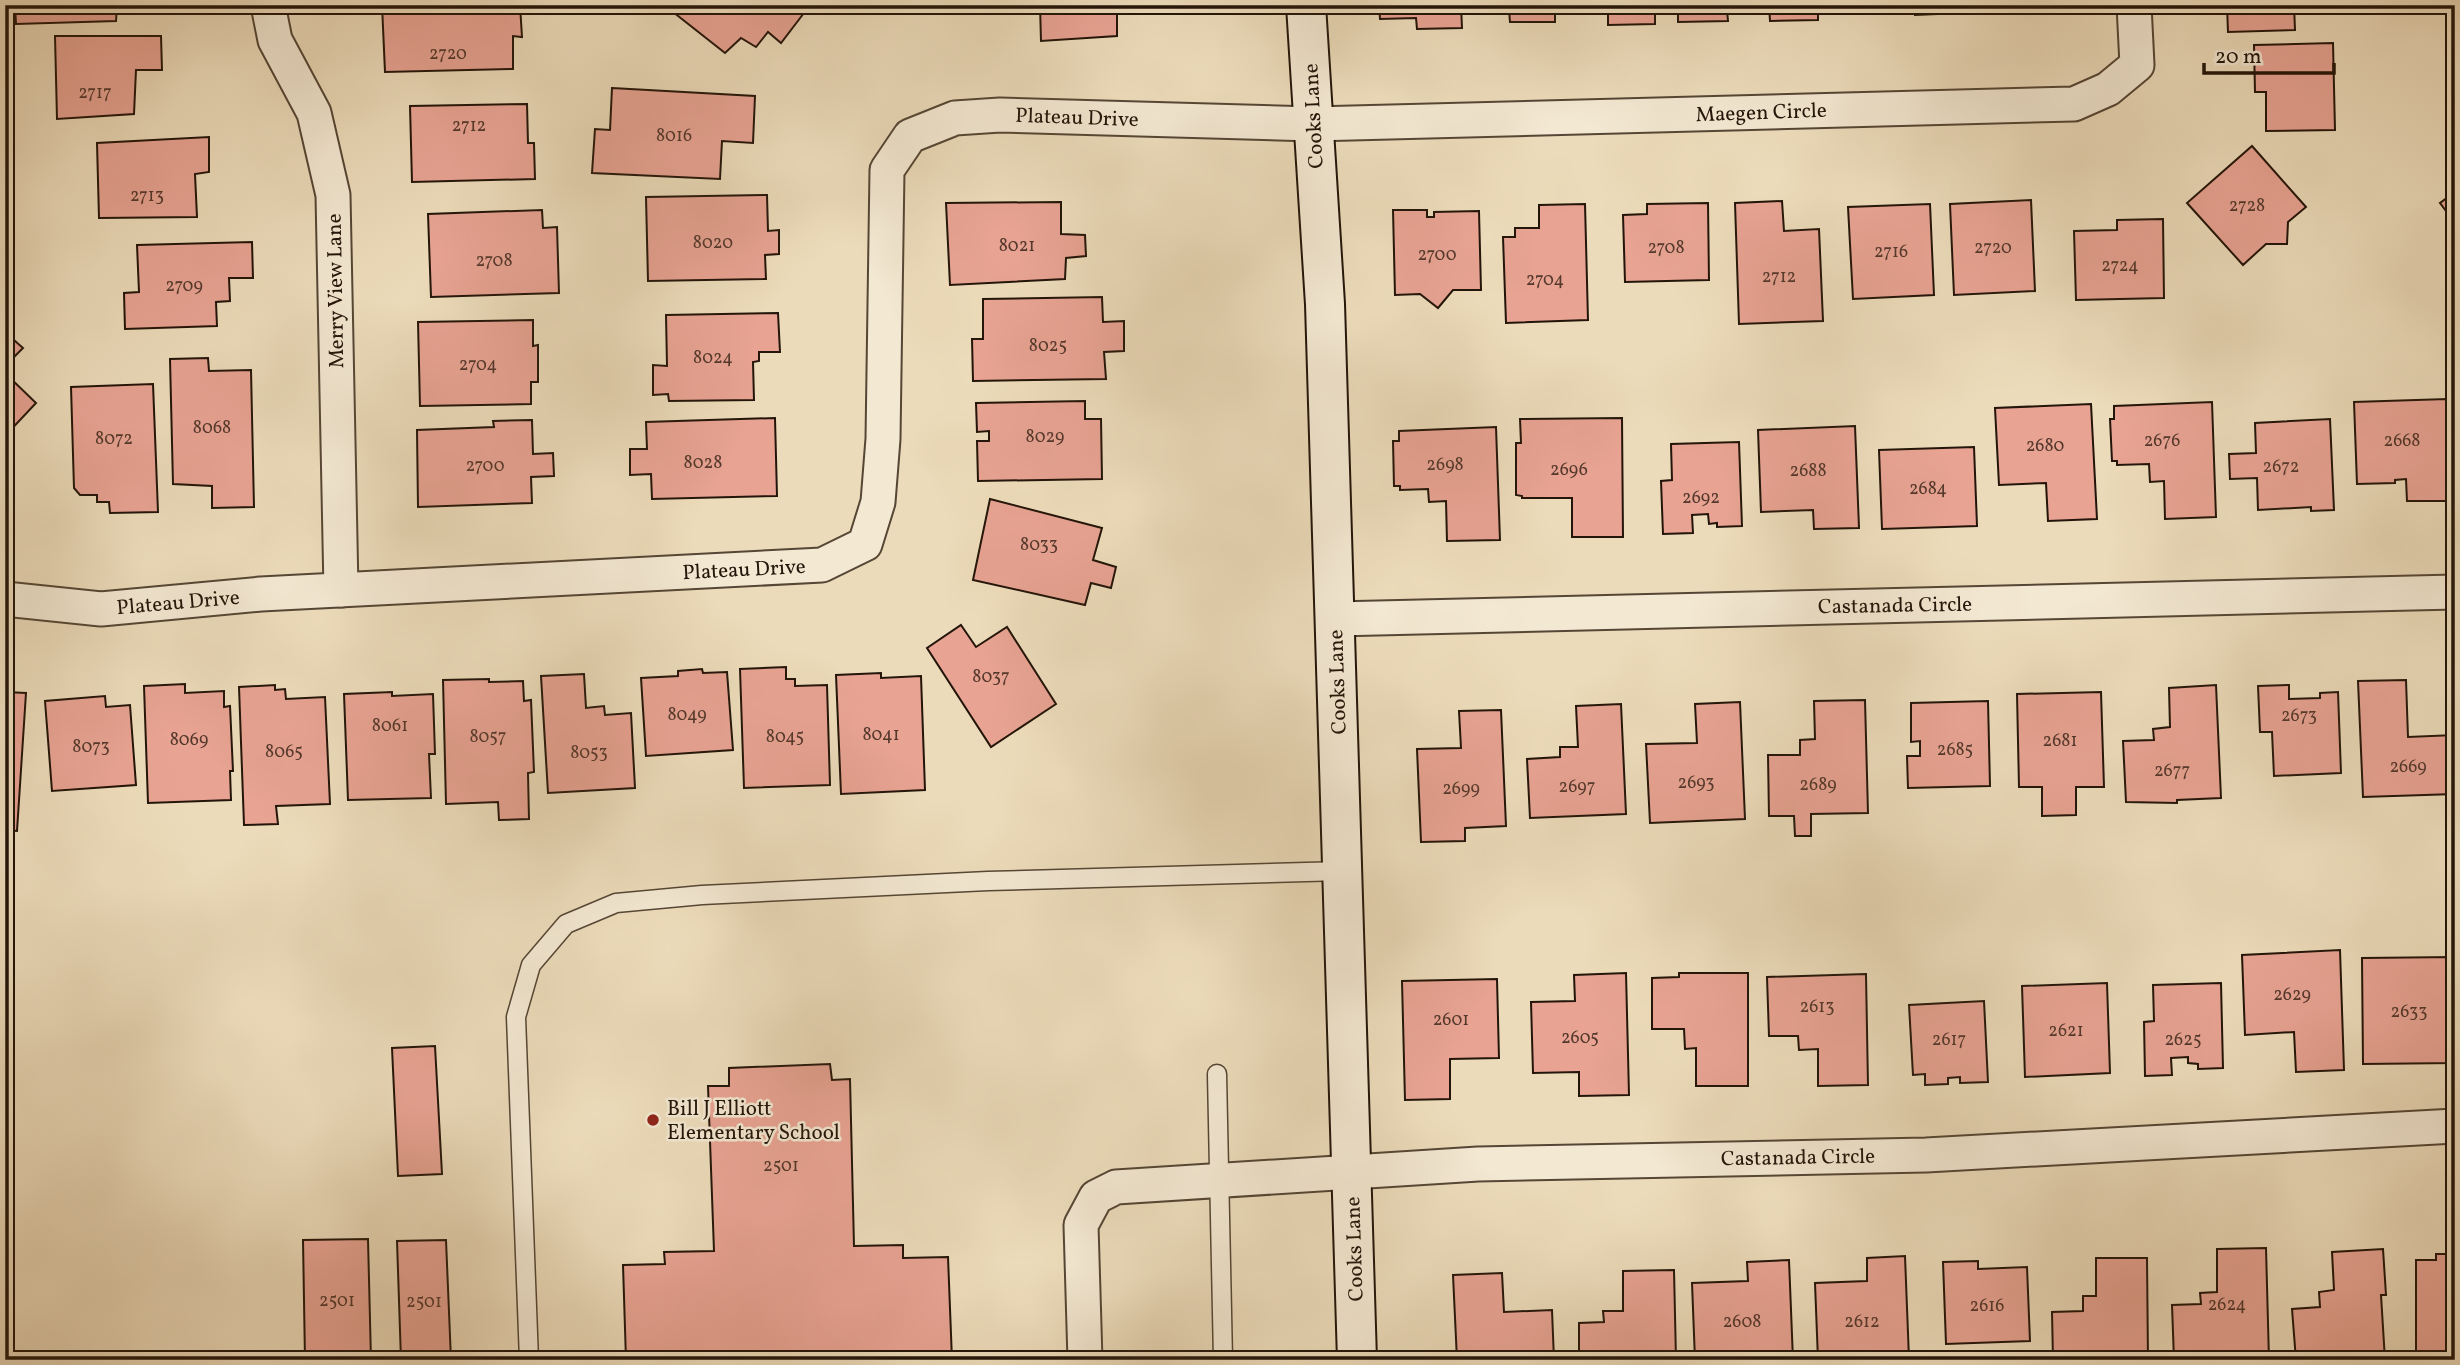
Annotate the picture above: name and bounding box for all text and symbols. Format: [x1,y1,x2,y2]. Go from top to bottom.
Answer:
scale bar [2204,32,2334,76]
house number: 2720 [429,42,467,67]
text: 20 m [2215,43,2261,72]
street label: Cooks Lane [1297,63,1332,169]
house number: 2717 [78,81,112,106]
street label: Maegen Circle [1695,97,1827,130]
street label: Plateau Drive [1015,102,1139,135]
house number: 2712 [452,114,486,139]
house number: 8016 [656,124,692,149]
house number: 2713 [130,184,164,209]
house number: 2728 [2229,194,2265,219]
street label: Merry View Lane [321,213,352,369]
house number: 8020 [693,231,733,256]
house number: 8021 [999,234,1035,259]
house number: 2708 [1647,236,1685,261]
house number: 2720 [1974,236,2012,261]
house number: 2716 [1874,240,1908,265]
house number: 2700 [1417,243,1457,268]
house number: 2708 [475,249,513,274]
house number: 2724 [2101,254,2139,279]
house number: 2712 [1762,265,1796,290]
house number: 2704 [1526,268,1564,293]
house number: 2709 [165,274,203,299]
house number: 8025 [1029,334,1067,359]
house number: 8024 [693,346,733,371]
house number: 2704 [459,353,497,378]
house number: 8068 [193,416,231,441]
house number: 8029 [1026,425,1064,450]
house number: 8072 [95,427,133,452]
house number: 2676 [2144,429,2180,454]
house number: 2668 [2383,429,2421,454]
house number: 2680 [2026,434,2065,459]
house number: 8028 [684,451,722,476]
house number: 2698 [1426,453,1464,478]
house number: 2700 [465,454,505,479]
house number: 2672 [2263,455,2299,480]
house number: 2696 [1550,458,1588,483]
house number: 2688 [1789,459,1827,484]
house number: 2684 [1909,477,1947,502]
house number: 2692 [1682,486,1720,511]
house number: 8033 [1020,533,1058,558]
street label: Plateau Drive [682,553,807,588]
street label: Plateau Drive [115,584,241,623]
street label: Castanada Circle [1818,591,1973,622]
street label: Cooks Lane [1322,629,1355,735]
house number: 8037 [972,665,1010,690]
house number: 8049 [667,703,707,728]
house number: 2673 [2281,704,2317,729]
house number: 8061 [372,714,408,739]
house number: 8041 [862,723,900,748]
house number: 8057 [469,725,507,750]
house number: 8045 [766,725,804,750]
house number: 8069 [170,728,208,753]
house number: 2681 [2043,729,2077,754]
house number: 8073 [72,735,110,760]
house number: 2685 [1937,738,1973,763]
house number: 8065 [265,740,303,765]
house number: 8053 [570,741,608,766]
house number: 2669 [2389,755,2427,780]
house number: 2677 [2154,759,2190,784]
house number: 2693 [1678,771,1715,796]
house number: 2689 [1799,773,1837,798]
house number: 2697 [1559,775,1595,800]
house number: 2699 [1442,777,1480,802]
house number: 2629 [2273,983,2311,1008]
house number: 2613 [1800,995,1835,1020]
house number: 2633 [2391,1000,2427,1025]
house number: 2601 [1433,1008,1469,1033]
house number: 2621 [2048,1019,2084,1044]
house number: 2605 [1561,1026,1599,1051]
house number: 2617 [1932,1028,1966,1053]
house number: 2625 [2164,1028,2202,1053]
place label: Bill J Elliott Elementary School [667,1095,840,1148]
marker: Bill J Elliott Elementary School [645,1112,661,1128]
street label: Castanada Circle [1721,1143,1876,1174]
house number: 2501 [763,1154,799,1179]
street label: Cooks Lane [1339,1196,1372,1302]
house number: 2501 [319,1289,355,1314]
house number: 2501 [406,1290,442,1315]
house number: 2624 [2208,1293,2246,1318]
house number: 2616 [1970,1294,2004,1319]
house number: 2608 [1723,1310,1761,1335]
house number: 2612 [1844,1310,1880,1335]

